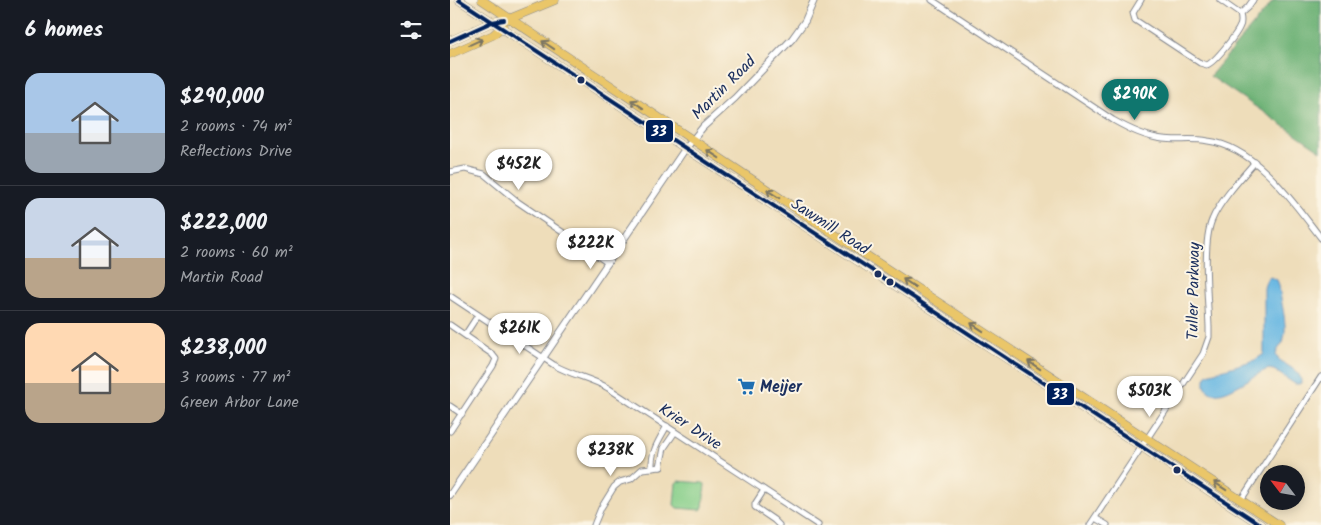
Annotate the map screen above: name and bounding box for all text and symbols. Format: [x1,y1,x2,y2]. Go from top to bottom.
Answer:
text: 6 homes [25,14,103,47]
icon: filters [397,16,425,44]
one-way arrow [468,37,483,47]
one-way arrow [541,40,555,50]
street label: Martin Road [686,49,763,126]
unlabelled marker [576,75,586,85]
pin: $290K [1100,78,1170,121]
text: $290,000 [180,81,264,114]
text: $290K [1113,82,1157,107]
icon: home [65,93,125,153]
one-way arrow [630,99,644,109]
text: 2 rooms · 74 m² [180,114,292,139]
line badge: 33 [645,119,674,143]
text: 33 [650,121,667,143]
text: Reflections Drive [180,139,292,164]
pin: $452K [484,148,554,191]
one-way arrow [707,149,721,159]
text: $452K [496,152,542,177]
one-way arrow [767,189,781,199]
street label: Sawmill Road [786,192,875,262]
text: $222,000 [180,207,267,240]
icon: home [65,218,125,278]
pin: $222K [556,228,626,270]
text: $222K [567,231,615,256]
text: 2 rooms · 60 m² [180,240,293,265]
street label: Tuller Parkway [1181,241,1207,340]
text: Martin Road [180,265,262,290]
unlabelled marker [873,269,883,279]
unlabelled marker [885,277,895,287]
one-way arrow [903,278,917,288]
pin: $261K [485,312,555,355]
text: $261K [499,316,541,341]
one-way arrow [970,322,984,333]
text: $238,000 [180,332,266,365]
icon: home [65,343,125,403]
one-way arrow [1027,359,1041,370]
text: 3 rooms · 77 m² [180,365,290,390]
place label: Meijer [760,375,803,400]
pin: $503K [1115,376,1185,418]
supermarket icon: Meijer [736,377,756,397]
text: $503K [1128,379,1172,404]
line badge: 33 [1046,382,1075,406]
text: 33 [1051,384,1068,406]
text: Green Arbor Lane [180,390,299,415]
street label: Krier Drive [653,397,727,457]
pin: $238K [576,434,646,477]
text: $238K [588,438,634,463]
unlabelled marker [1172,465,1182,475]
north arrow [1260,465,1305,510]
map controls [1260,465,1305,510]
one-way arrow [1213,481,1227,491]

